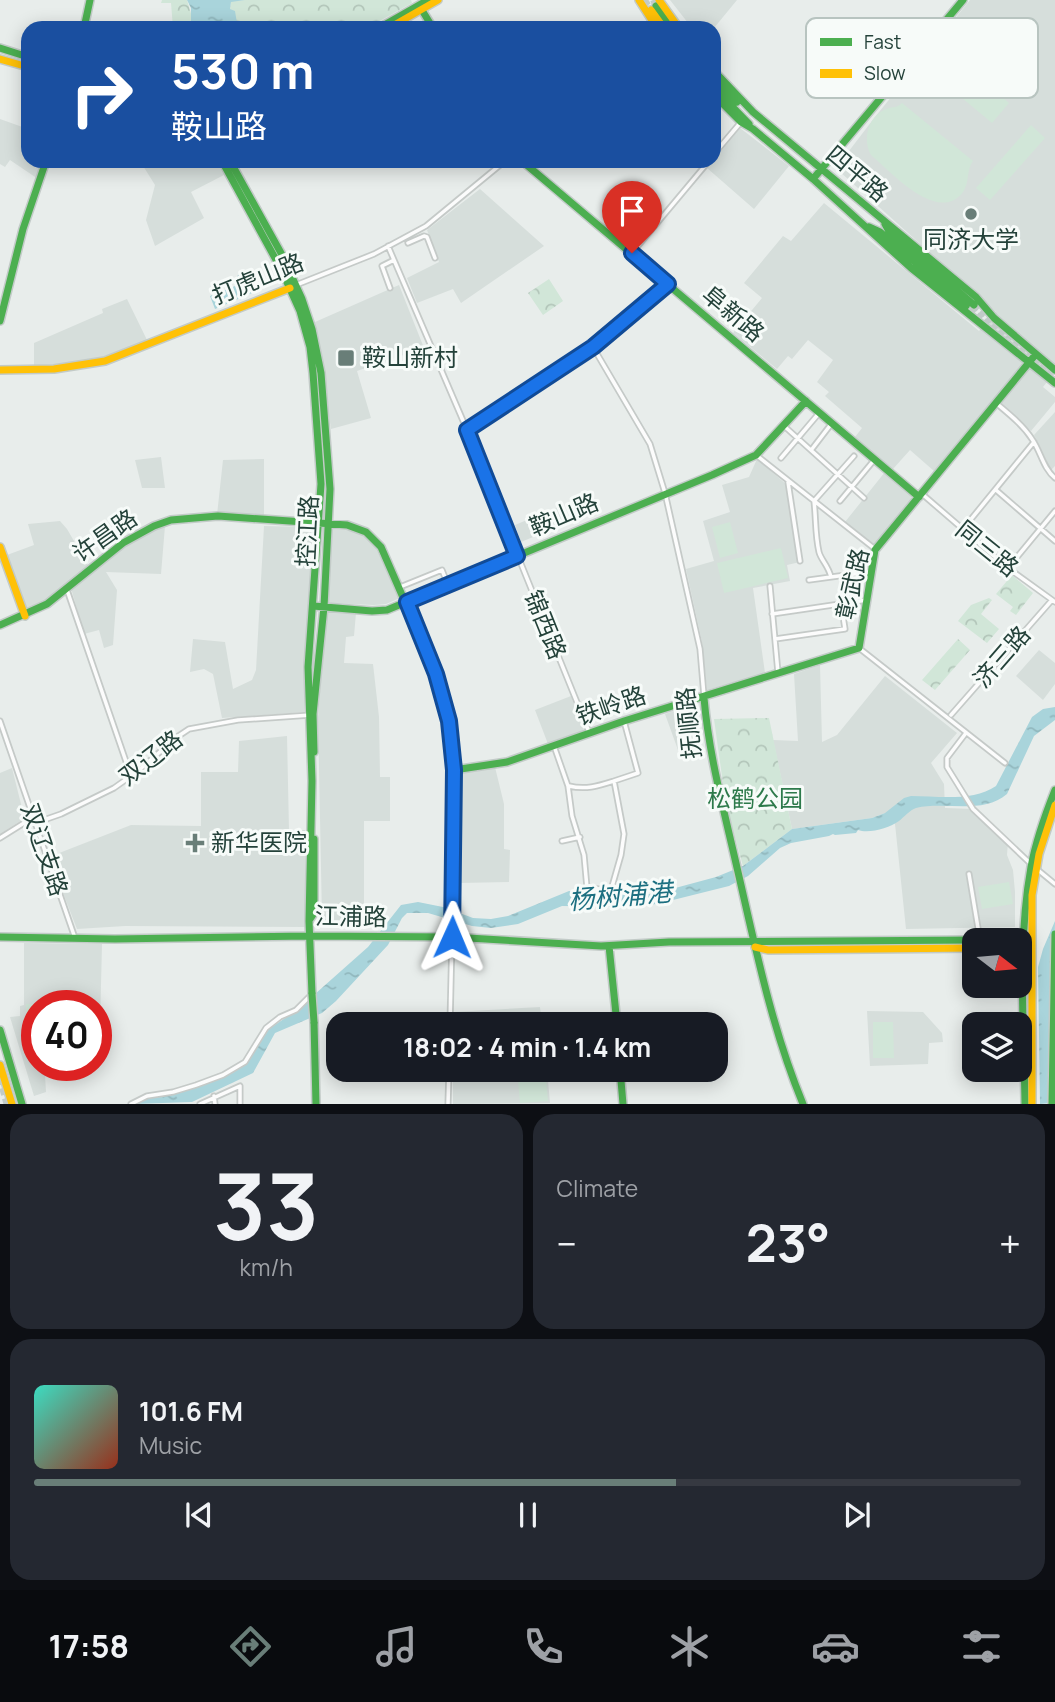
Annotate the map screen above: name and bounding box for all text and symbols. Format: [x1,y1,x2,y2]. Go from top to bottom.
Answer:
legend [806,18,1038,98]
text: Fast [864,29,901,55]
text: 530 m [171,37,314,104]
icon: right [56,49,147,140]
text: Slow [864,60,906,86]
text: 鞍山路 [171,104,267,148]
street label: 四平路 [820,137,896,209]
pin [602,181,662,253]
icon: arrive [613,192,651,230]
marker: 同济大学 [963,206,979,222]
place label: 同济大学 [923,222,1019,255]
street label: 打虎山路 [207,244,308,311]
street label: 阜新路 [696,277,772,349]
place label: 鞍山新村 [362,340,458,373]
marker: 鞍山新村 [336,348,356,368]
street label: 鞍山路 [524,484,603,543]
street label: 控江路 [288,494,325,568]
street label: 许昌路 [65,501,143,569]
street label: 同三路 [950,512,1026,583]
street label: 彰武路 [827,545,876,622]
street label: 锦西路 [518,585,575,664]
street label: 济三路 [965,618,1037,694]
street label: 铁岭路 [571,677,650,732]
street label: 抚顺路 [667,686,708,761]
street label: 双辽路 [112,722,189,792]
park label: 松鹤公园 [707,781,803,814]
street label: 双辽支路 [14,799,77,900]
place label: 新华医院 [211,825,307,858]
marker: 新华医院 [185,833,205,853]
water label: 杨树浦港 [567,872,677,917]
street label: 江浦路 [315,898,387,933]
position arrow [415,900,489,974]
north arrow [962,928,1032,998]
map controls [962,928,1032,1082]
speed limit sign: 40 [21,990,112,1081]
button: layers [962,1012,1032,1082]
text: 18:02 · 4 min · 1.4 km [403,1029,651,1065]
text: 33 [213,1143,319,1267]
text: Climate [557,1172,638,1204]
text: 23° [746,1207,830,1278]
text: − [557,1217,577,1269]
text: + [999,1217,1021,1269]
text: km/h [240,1251,293,1283]
text: 101.6 FM [139,1393,243,1429]
text: Music [139,1429,202,1461]
icon: previous [180,1496,218,1534]
icon: pause [509,1496,547,1534]
icon: next [838,1496,876,1534]
icon: directions [226,1622,275,1671]
icon: music [372,1622,421,1671]
icon: phone [519,1622,568,1671]
icon: climate [665,1622,714,1671]
icon: car [811,1622,860,1671]
icon: filters [957,1622,1006,1671]
text: 17:58 [49,1624,129,1668]

